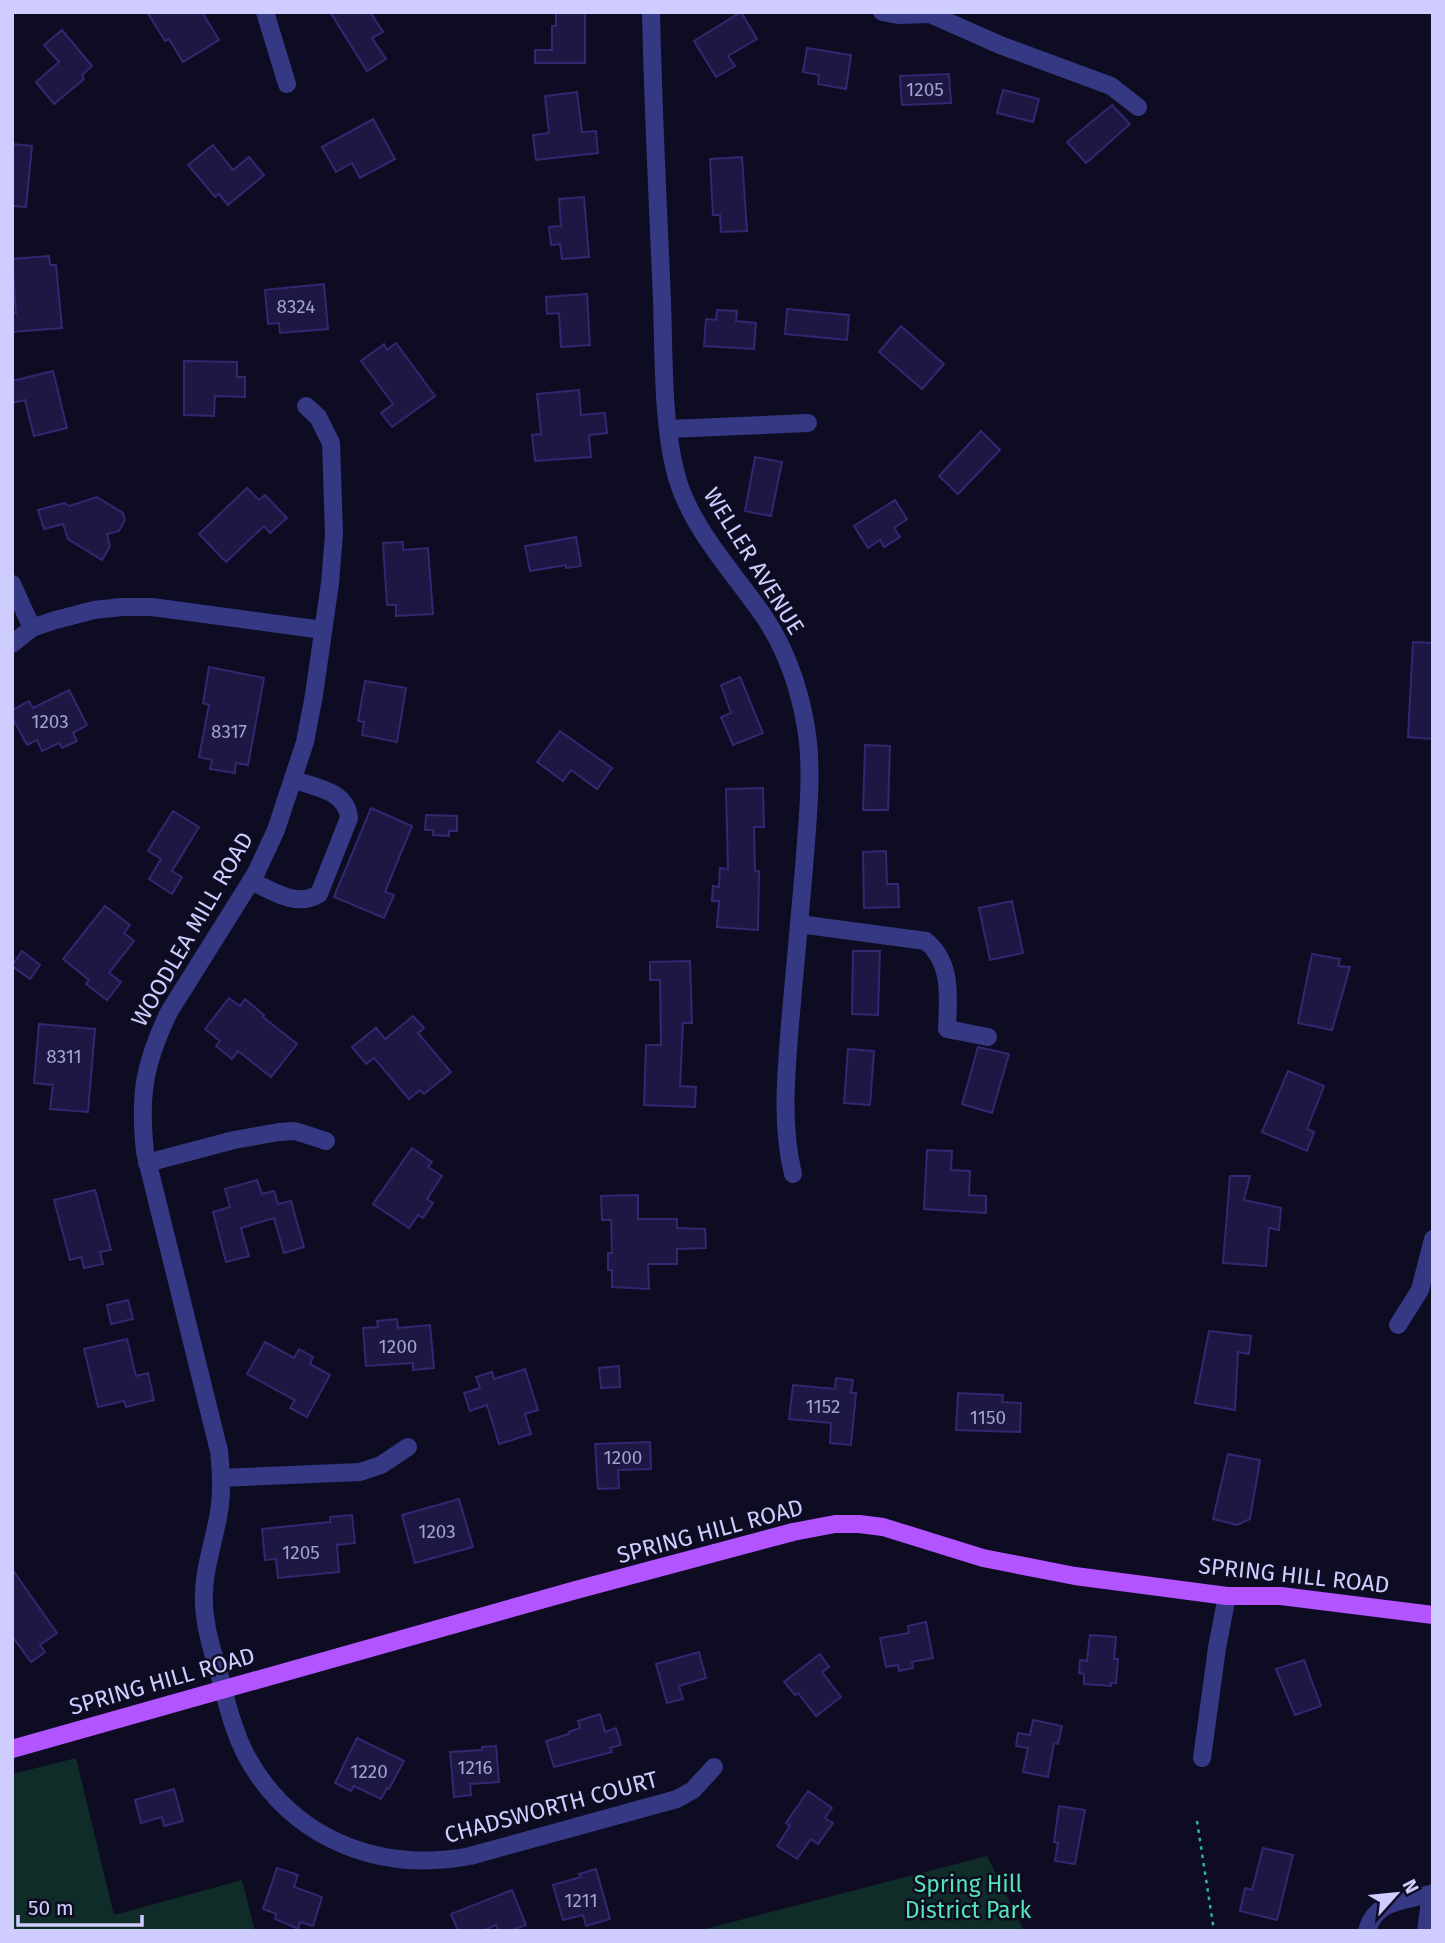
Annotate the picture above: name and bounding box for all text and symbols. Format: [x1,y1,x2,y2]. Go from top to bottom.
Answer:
house number: 1205 [906,78,944,101]
house number: 8324 [277,295,315,318]
street label: WELLER AVENUE [698,482,810,640]
house number: 1203 [31,710,69,733]
house number: 8317 [211,720,247,743]
street label: WOODLEA MILL ROAD [125,827,259,1031]
house number: 8311 [46,1045,82,1068]
house number: 1200 [379,1335,417,1358]
house number: 1152 [806,1395,840,1418]
house number: 1150 [970,1406,1006,1429]
house number: 1200 [604,1446,642,1469]
street label: SPRING HILL ROAD [614,1493,806,1569]
house number: 1203 [418,1520,456,1543]
house number: 1205 [282,1541,320,1564]
street label: SPRING HILL ROAD [1197,1551,1391,1599]
street label: SPRING HILL ROAD [66,1641,258,1721]
house number: 1216 [457,1756,493,1779]
house number: 1220 [350,1760,388,1783]
street label: CHADSWORTH COURT [441,1765,661,1849]
north arrow [1361,1859,1431,1929]
park label: Spring Hill District Park [905,1870,1031,1924]
text: N [1398,1876,1424,1897]
scale bar [18,1884,142,1928]
house number: 1211 [564,1889,598,1912]
text: 50 m [28,1895,74,1921]

